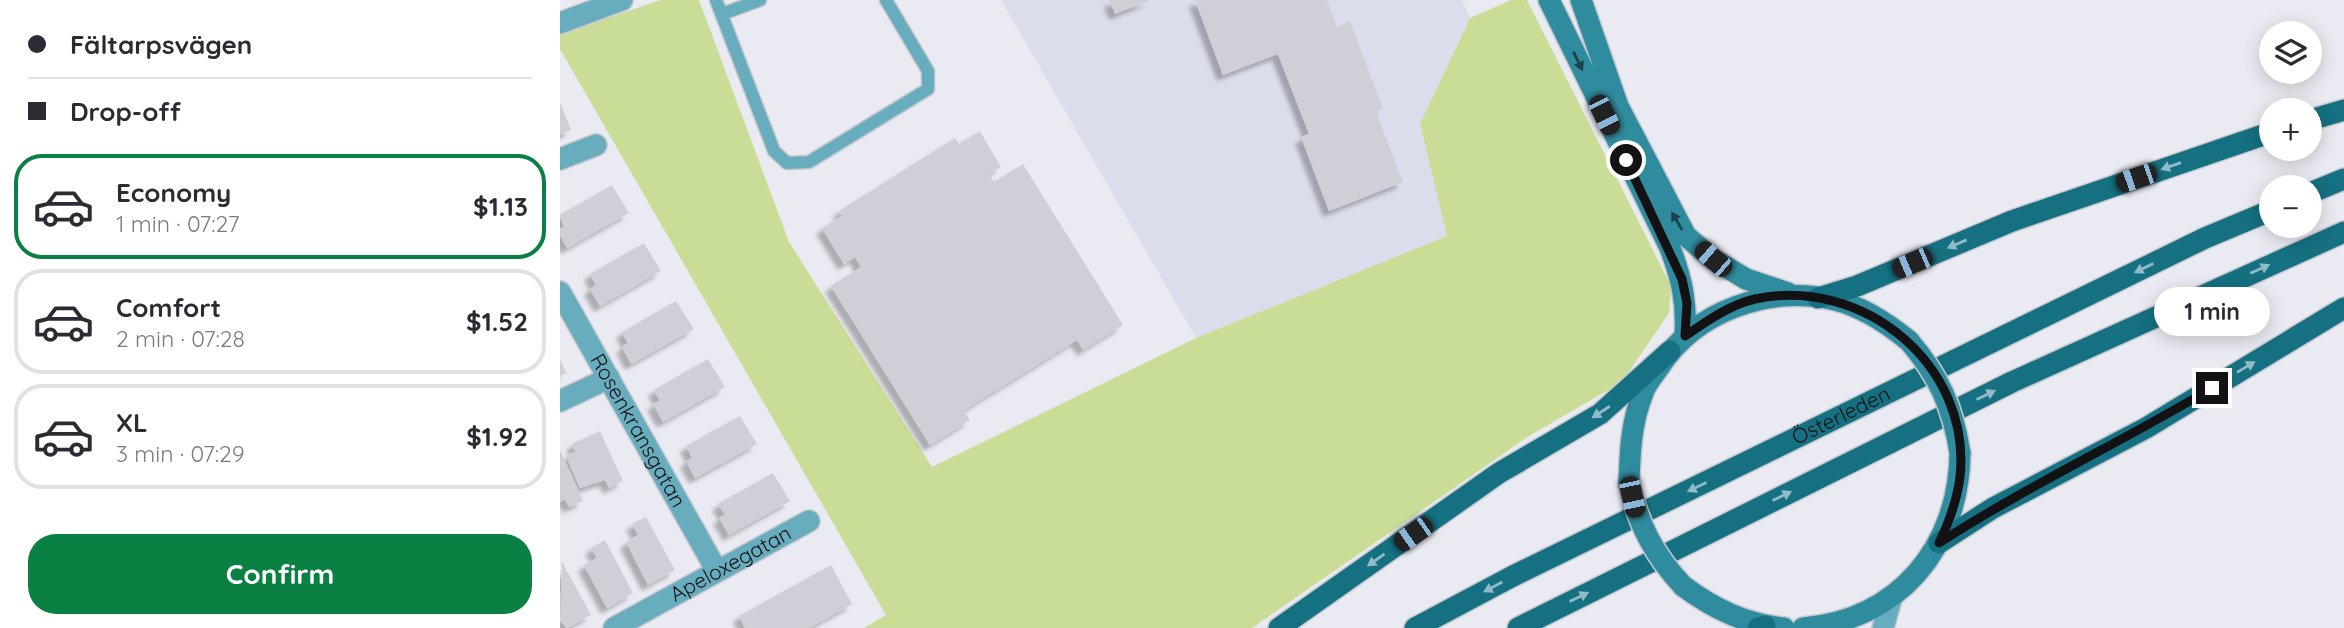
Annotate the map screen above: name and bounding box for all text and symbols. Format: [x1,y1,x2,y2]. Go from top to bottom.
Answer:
map controls [2259,21,2322,238]
button: layers [2259,21,2322,84]
text: Fältarpsvägen [70,28,252,61]
one-way arrow [1573,51,1584,72]
car [1586,92,1623,138]
text: Drop-off [70,95,181,128]
button: + [2259,98,2322,161]
route start [1610,144,1642,176]
car [2113,161,2160,195]
one-way arrow [2160,161,2181,172]
icon: car [32,175,95,238]
button: − [2259,175,2322,238]
text: Economy [116,176,231,209]
text: $1.13 [473,190,528,223]
text: 1 min · 07:27 [116,209,240,238]
one-way arrow [1671,211,1684,230]
car [1691,237,1736,281]
one-way arrow [1947,238,1968,249]
car [1889,245,1936,281]
one-way arrow [2134,263,2154,274]
one-way arrow [2250,263,2270,275]
callout: 1 min [2154,286,2270,336]
icon: car [32,290,95,353]
text: Comfort [116,291,221,324]
text: 1 min [2184,297,2240,326]
text: $1.52 [466,305,528,338]
text: 2 min · 07:28 [116,324,245,353]
street label: Rosenkransgatan [585,349,692,511]
one-way arrow [2237,361,2256,373]
route end [2196,372,2228,404]
street label: Österleden [1787,380,1894,450]
one-way arrow [1976,389,1996,400]
icon: car [32,405,95,468]
one-way arrow [1591,405,1610,418]
text: XL [116,406,148,439]
text: $1.92 [466,420,528,453]
text: 3 min · 07:29 [116,439,245,468]
car [1618,474,1647,520]
one-way arrow [1687,481,1707,492]
one-way arrow [1772,490,1792,501]
car [1390,513,1437,555]
street label: Apeloxegatan [665,519,795,607]
button: Confirm [28,534,532,614]
one-way arrow [1367,553,1385,567]
one-way arrow [1483,581,1503,593]
one-way arrow [1569,591,1589,602]

